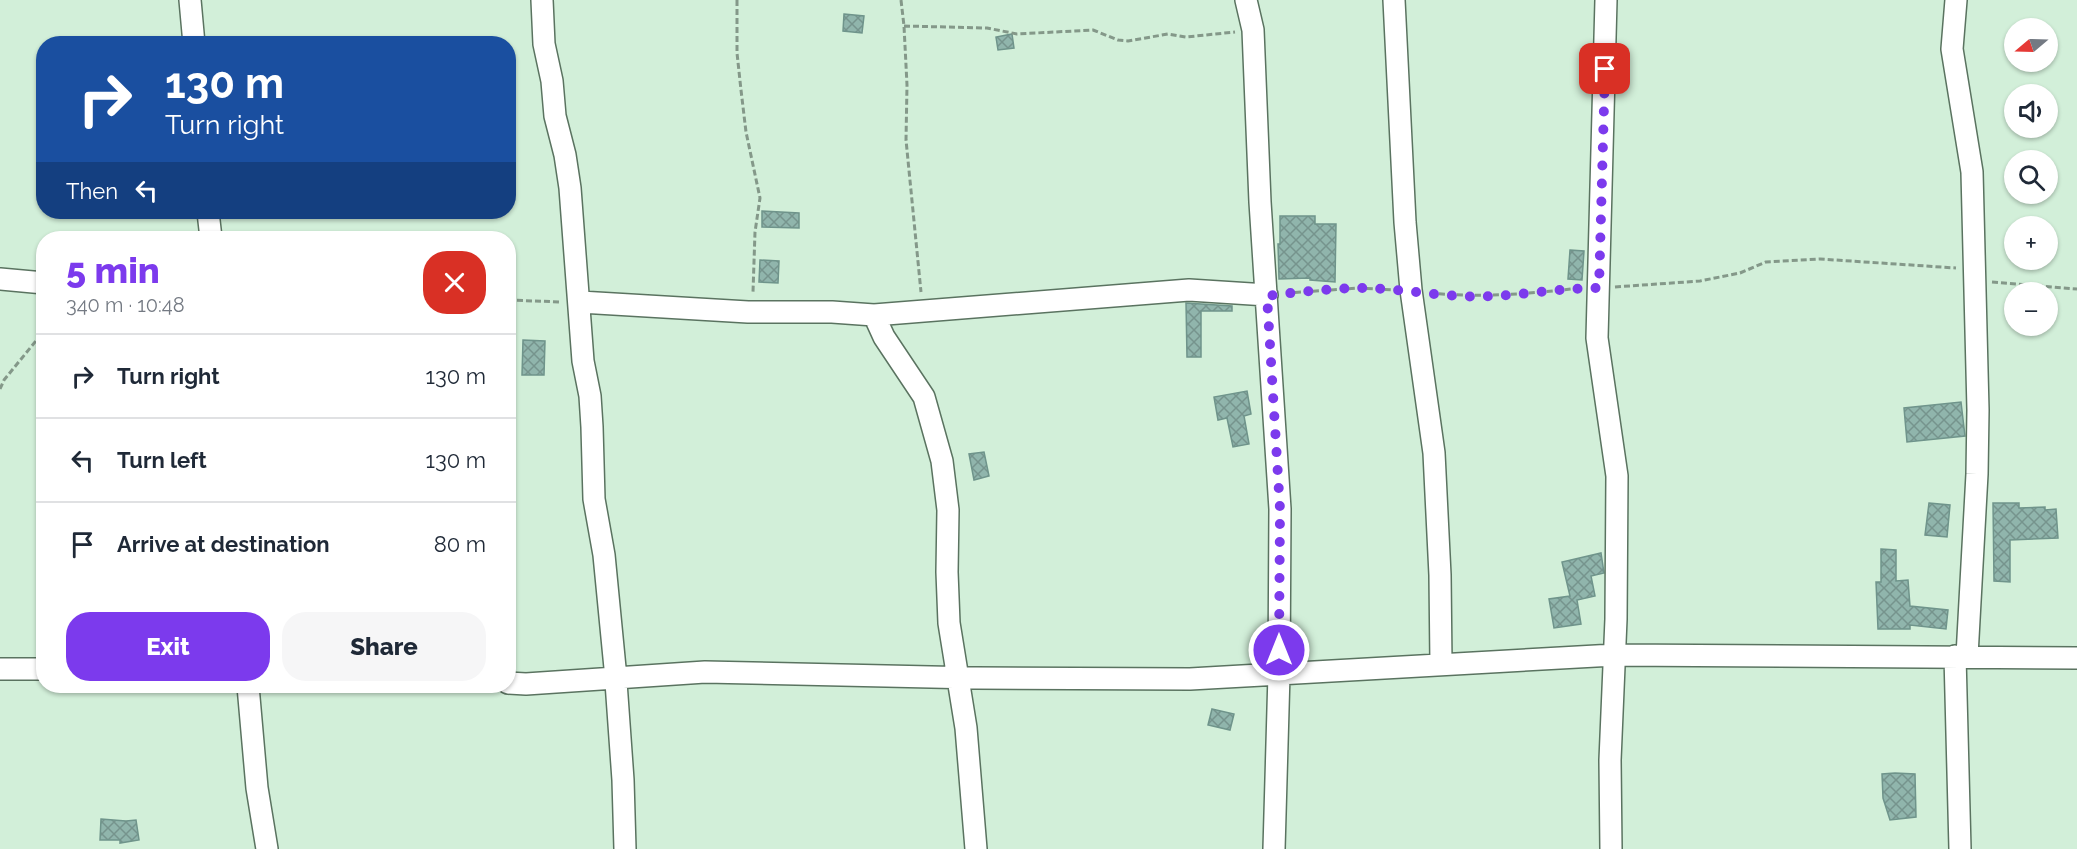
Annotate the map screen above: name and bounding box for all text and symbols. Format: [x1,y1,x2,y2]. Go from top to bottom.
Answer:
north arrow [2004,18,2058,72]
map controls [2004,18,2058,336]
pin [1579,43,1630,94]
icon: arrive [1588,52,1621,85]
text: 130 m [165,59,284,108]
icon: right [66,60,144,138]
button: sound [2004,84,2058,138]
text: Turn right [165,109,284,140]
button: search [2004,150,2058,204]
icon: left [130,174,163,207]
text: Then [66,178,118,204]
button: + [2004,216,2058,270]
text: 5 min [66,249,160,291]
button: close [423,251,486,314]
button: − [2004,282,2058,336]
text: 340 m · 10:48 [66,293,185,317]
icon: right [66,360,99,393]
text: Turn right [117,363,220,389]
text: 130 m [426,363,486,389]
icon: left [66,444,99,477]
text: Turn left [117,447,207,473]
text: 130 m [426,447,486,473]
icon: arrive [66,528,99,561]
text: Arrive at destination [117,531,330,557]
text: 80 m [434,531,486,557]
button: Exit [66,612,270,681]
button: Share [282,612,486,681]
position arrow [1247,618,1311,682]

